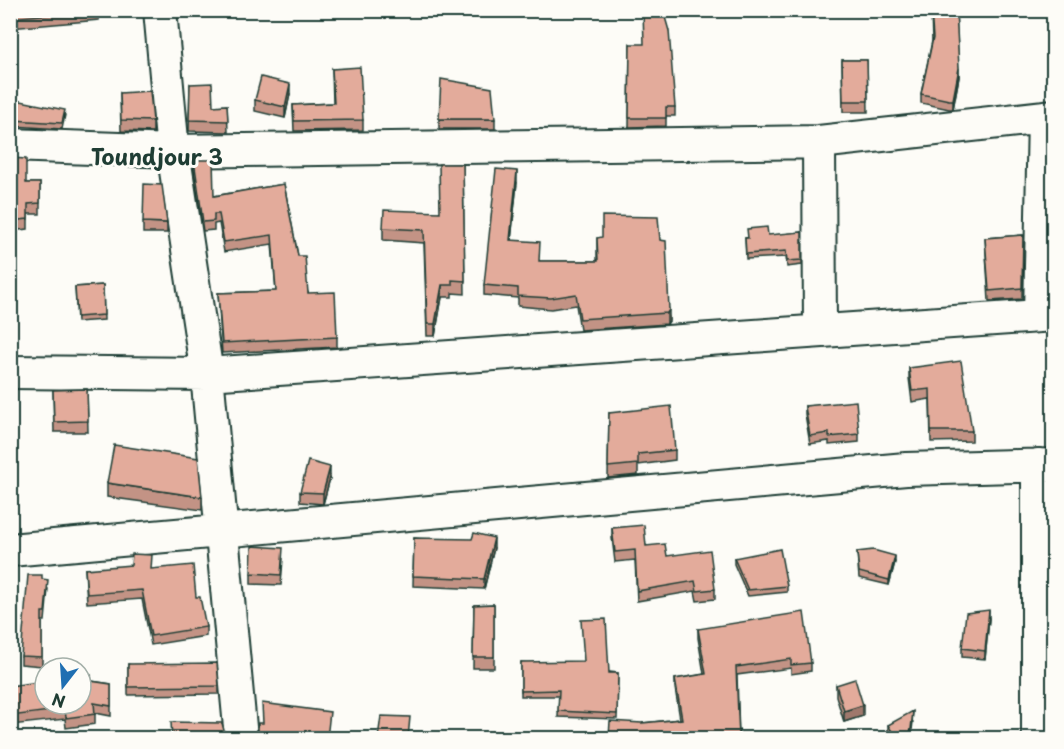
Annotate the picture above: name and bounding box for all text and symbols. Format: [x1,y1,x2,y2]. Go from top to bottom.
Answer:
district label: Toundjour 3 [91,139,223,172]
north arrow [33,656,93,716]
text: N [49,688,68,715]

